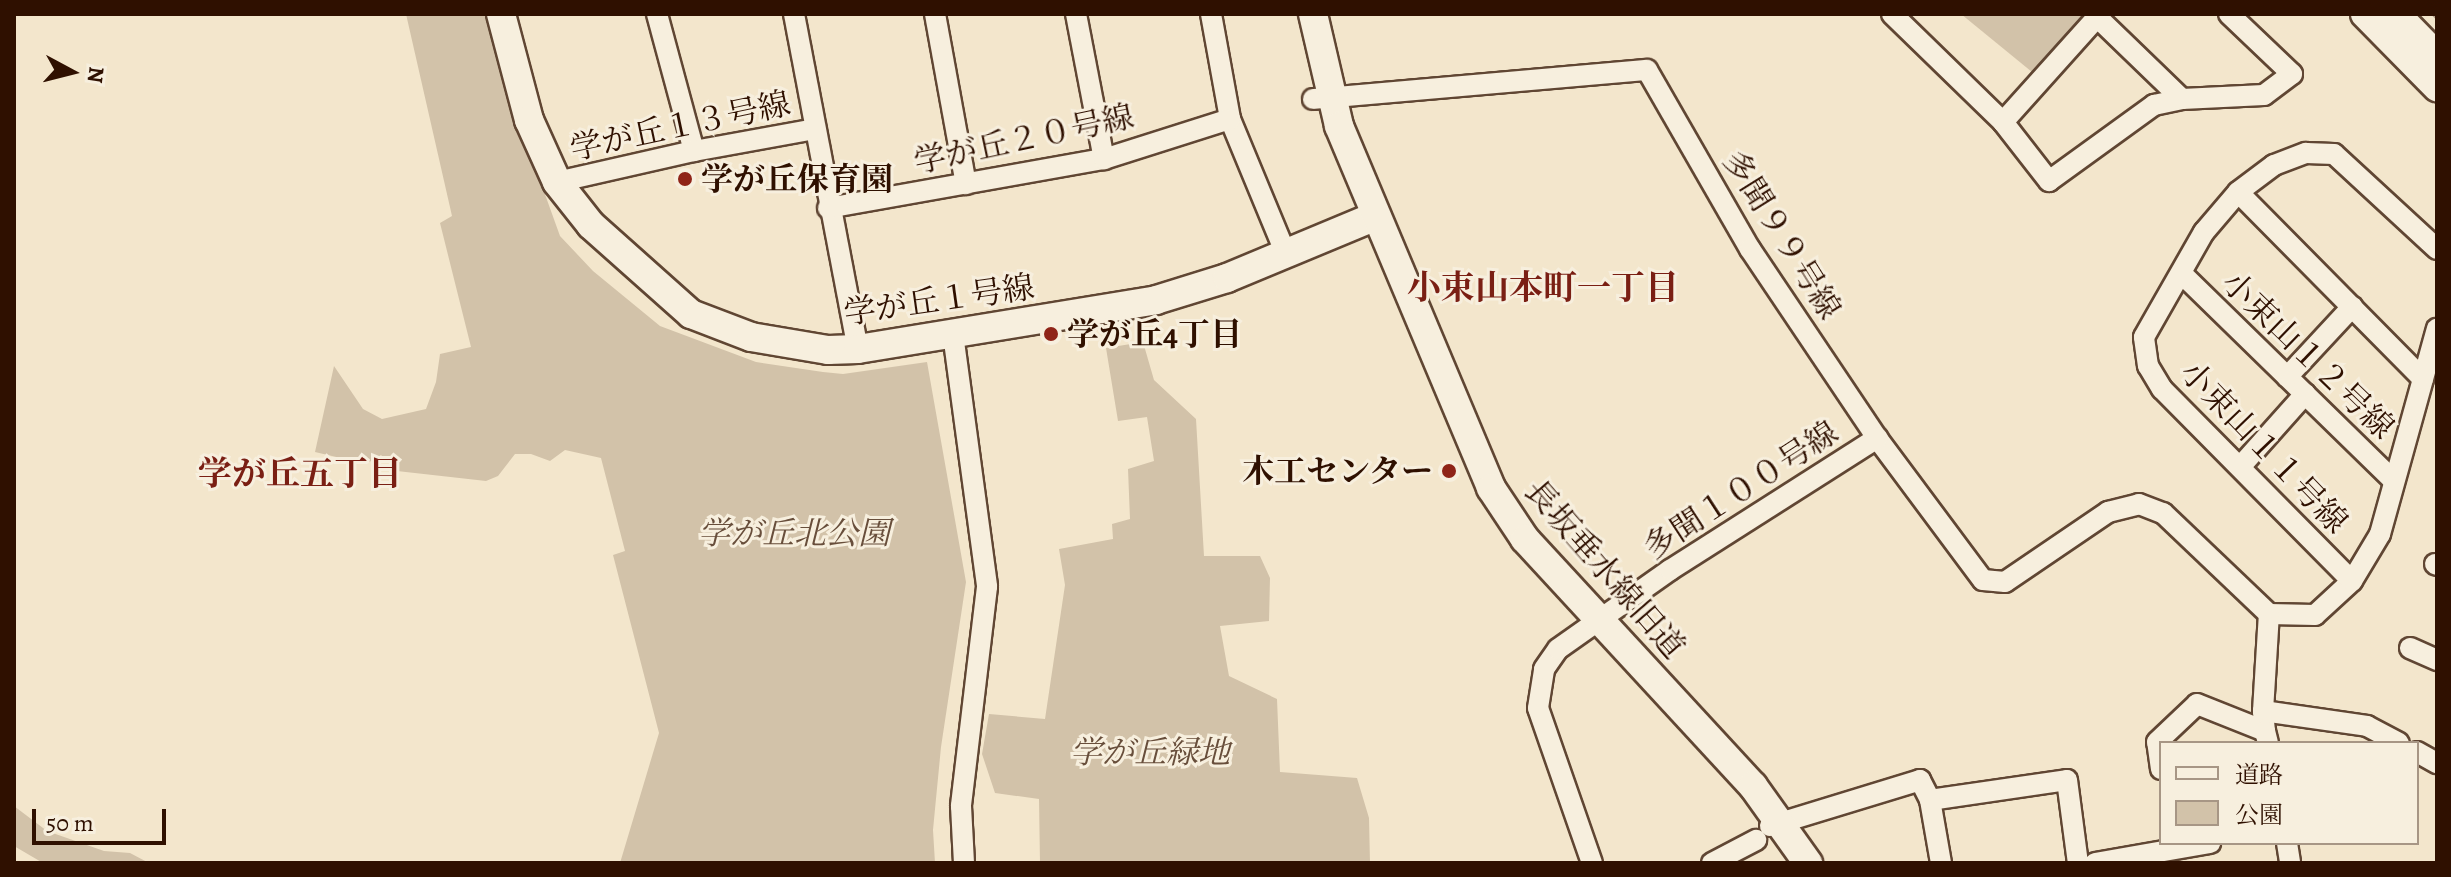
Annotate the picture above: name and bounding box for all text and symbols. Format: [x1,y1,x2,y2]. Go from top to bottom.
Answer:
north arrow [32,32,112,112]
text: N [80,65,112,85]
street label: 学が丘１３号線 [566,84,794,168]
street label: 学が丘２０号線 [910,97,1138,181]
street label: 多聞９９号線 [1715,143,1849,327]
place label: 学が丘保育園 [701,160,893,198]
marker: 学が丘保育園 [676,170,694,188]
street label: 小束山１２号線 [2214,263,2402,447]
street label: 学が丘１号線 [841,268,1037,332]
district label: 小束山本町一丁目 [1407,268,1679,308]
place label: 学が丘4丁目 [1067,315,1242,353]
marker: 学が丘4丁目 [1042,325,1060,343]
street label: 小束山１１号線 [2172,353,2356,541]
street label: 多聞１００号線 [1637,413,1845,567]
place label: 木工センター [1241,452,1433,490]
district label: 学が丘五丁目 [198,454,402,494]
marker: 木工センター [1440,462,1458,480]
street label: 長坂垂水線旧道 [1517,472,1693,666]
park label: 学が丘北公園 [698,514,890,552]
park label: 学が丘緑地 [1070,733,1230,771]
legend [2159,741,2419,845]
text: 道路 [2235,759,2283,791]
scale bar [36,793,170,843]
text: 公園 [2235,799,2283,831]
text: 50 m [46,807,94,839]

